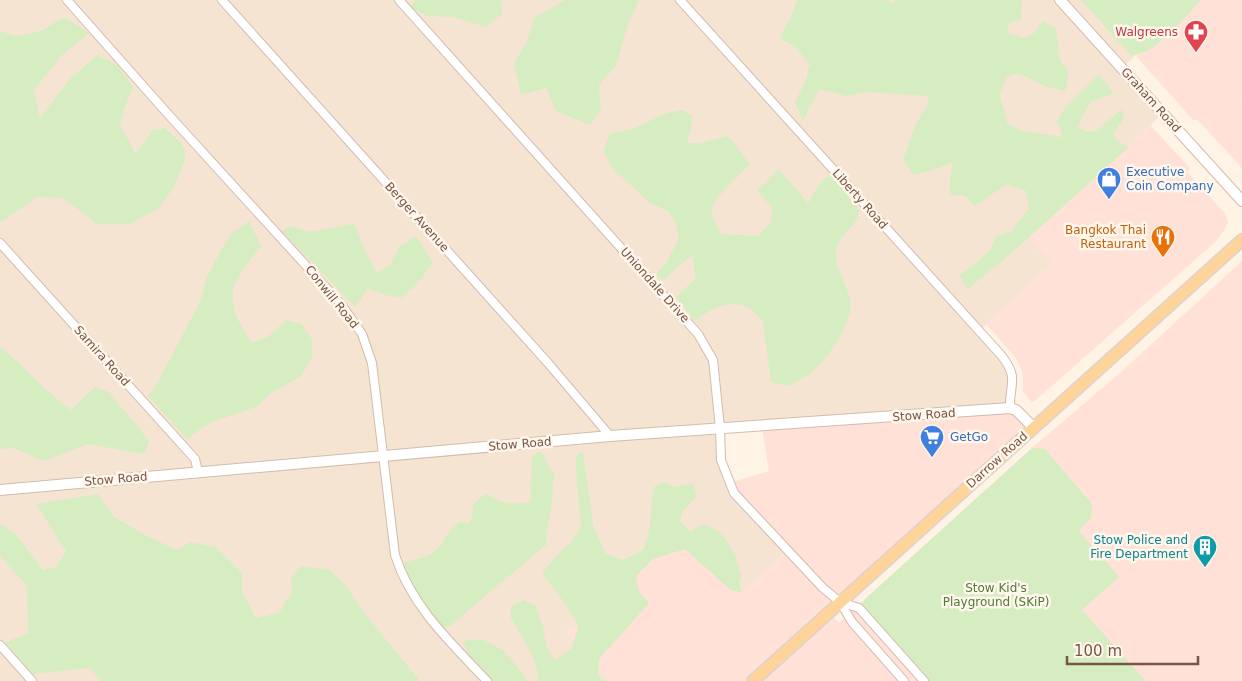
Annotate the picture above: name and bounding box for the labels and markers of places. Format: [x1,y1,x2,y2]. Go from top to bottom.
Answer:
pharmacy icon: Walgreens [1183,19,1209,53]
place label: Walgreens [1115,25,1178,39]
place label: Executive Coin Company [1126,165,1214,193]
shop icon: Executive Coin Company [1096,166,1122,200]
place label: Bangkok Thai Restaurant [1065,223,1146,251]
restaurant icon: Bangkok Thai Restaurant [1150,224,1176,258]
supermarket icon: GetGo [919,424,945,458]
place label: GetGo [950,430,988,444]
place label: Stow Police and Fire Department [1090,533,1188,561]
building icon: Stow Police and Fire Department [1192,534,1218,568]

